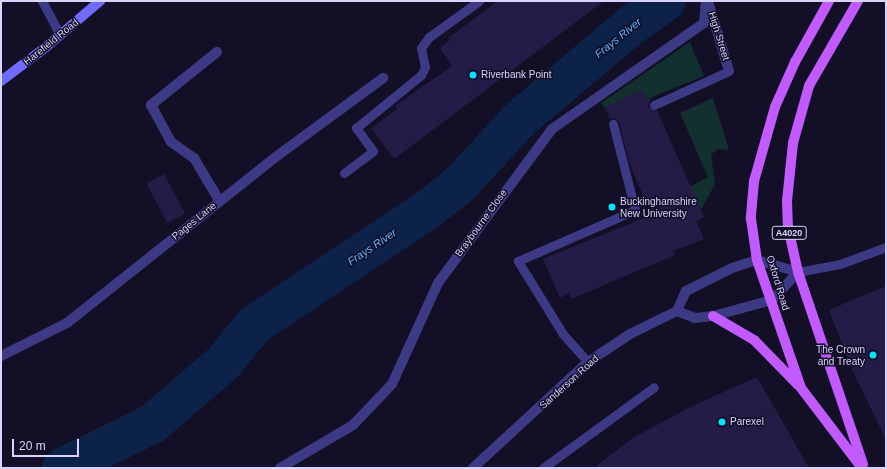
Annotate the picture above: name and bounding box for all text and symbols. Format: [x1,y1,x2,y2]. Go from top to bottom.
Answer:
street label: High Street [706,10,732,62]
water label: Frays River [592,15,644,61]
street label: Harefield Road [21,16,81,68]
place label: Riverbank Point [481,69,552,81]
marker: Riverbank Point [468,70,478,80]
street label: Braybourne Close [453,187,509,259]
place label: Buckinghamshire New University [620,195,697,218]
street label: Pages Lane [169,200,219,242]
marker: Buckinghamshire New University [607,202,617,212]
water label: Frays River [345,226,399,268]
road number: A4020 [771,226,807,240]
street label: Oxford Road [764,254,792,312]
place label: The Crown and Treaty [816,343,865,366]
marker: The Crown and Treaty [868,350,878,360]
street label: Sanderson Road [537,352,601,412]
place label: Parexel [730,416,764,428]
marker: Parexel [717,417,727,427]
scale bar [14,431,81,457]
text: 20 m [19,439,46,453]

